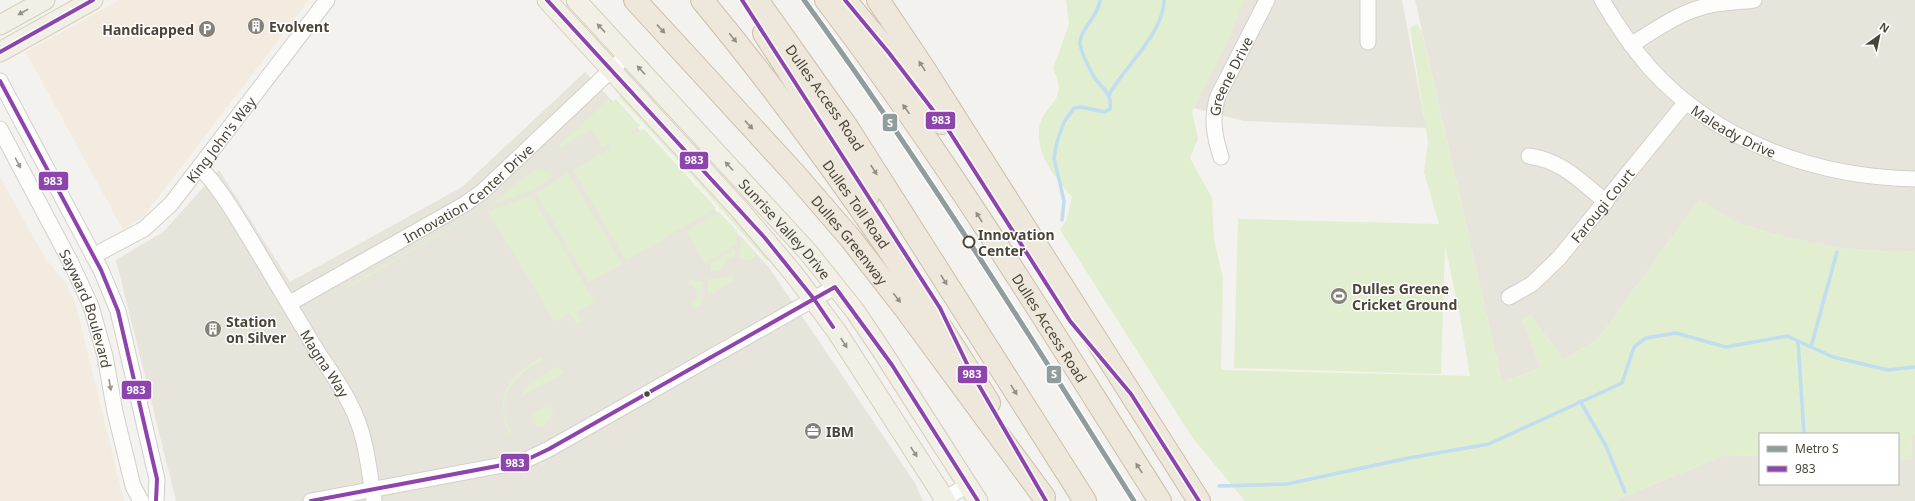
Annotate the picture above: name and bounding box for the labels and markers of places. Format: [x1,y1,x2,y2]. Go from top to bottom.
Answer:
building icon: Evolvent [246,16,266,36]
place label: Evolvent [269,17,329,36]
parking icon: Handicapped [197,19,217,39]
place label: Handicapped [102,20,194,39]
place label: Innovation Center [978,225,1055,260]
marker: Innovation Center [962,235,976,249]
place label: Dulles Greene Cricket Ground [1352,279,1457,314]
sports icon: Dulles Greene Cricket Ground [1329,286,1349,306]
place label: Station on Silver [226,312,287,347]
building icon: Station on Silver [203,319,223,339]
unlabelled marker [642,389,652,399]
office icon: IBM [803,421,823,441]
place label: IBM [826,422,854,441]

